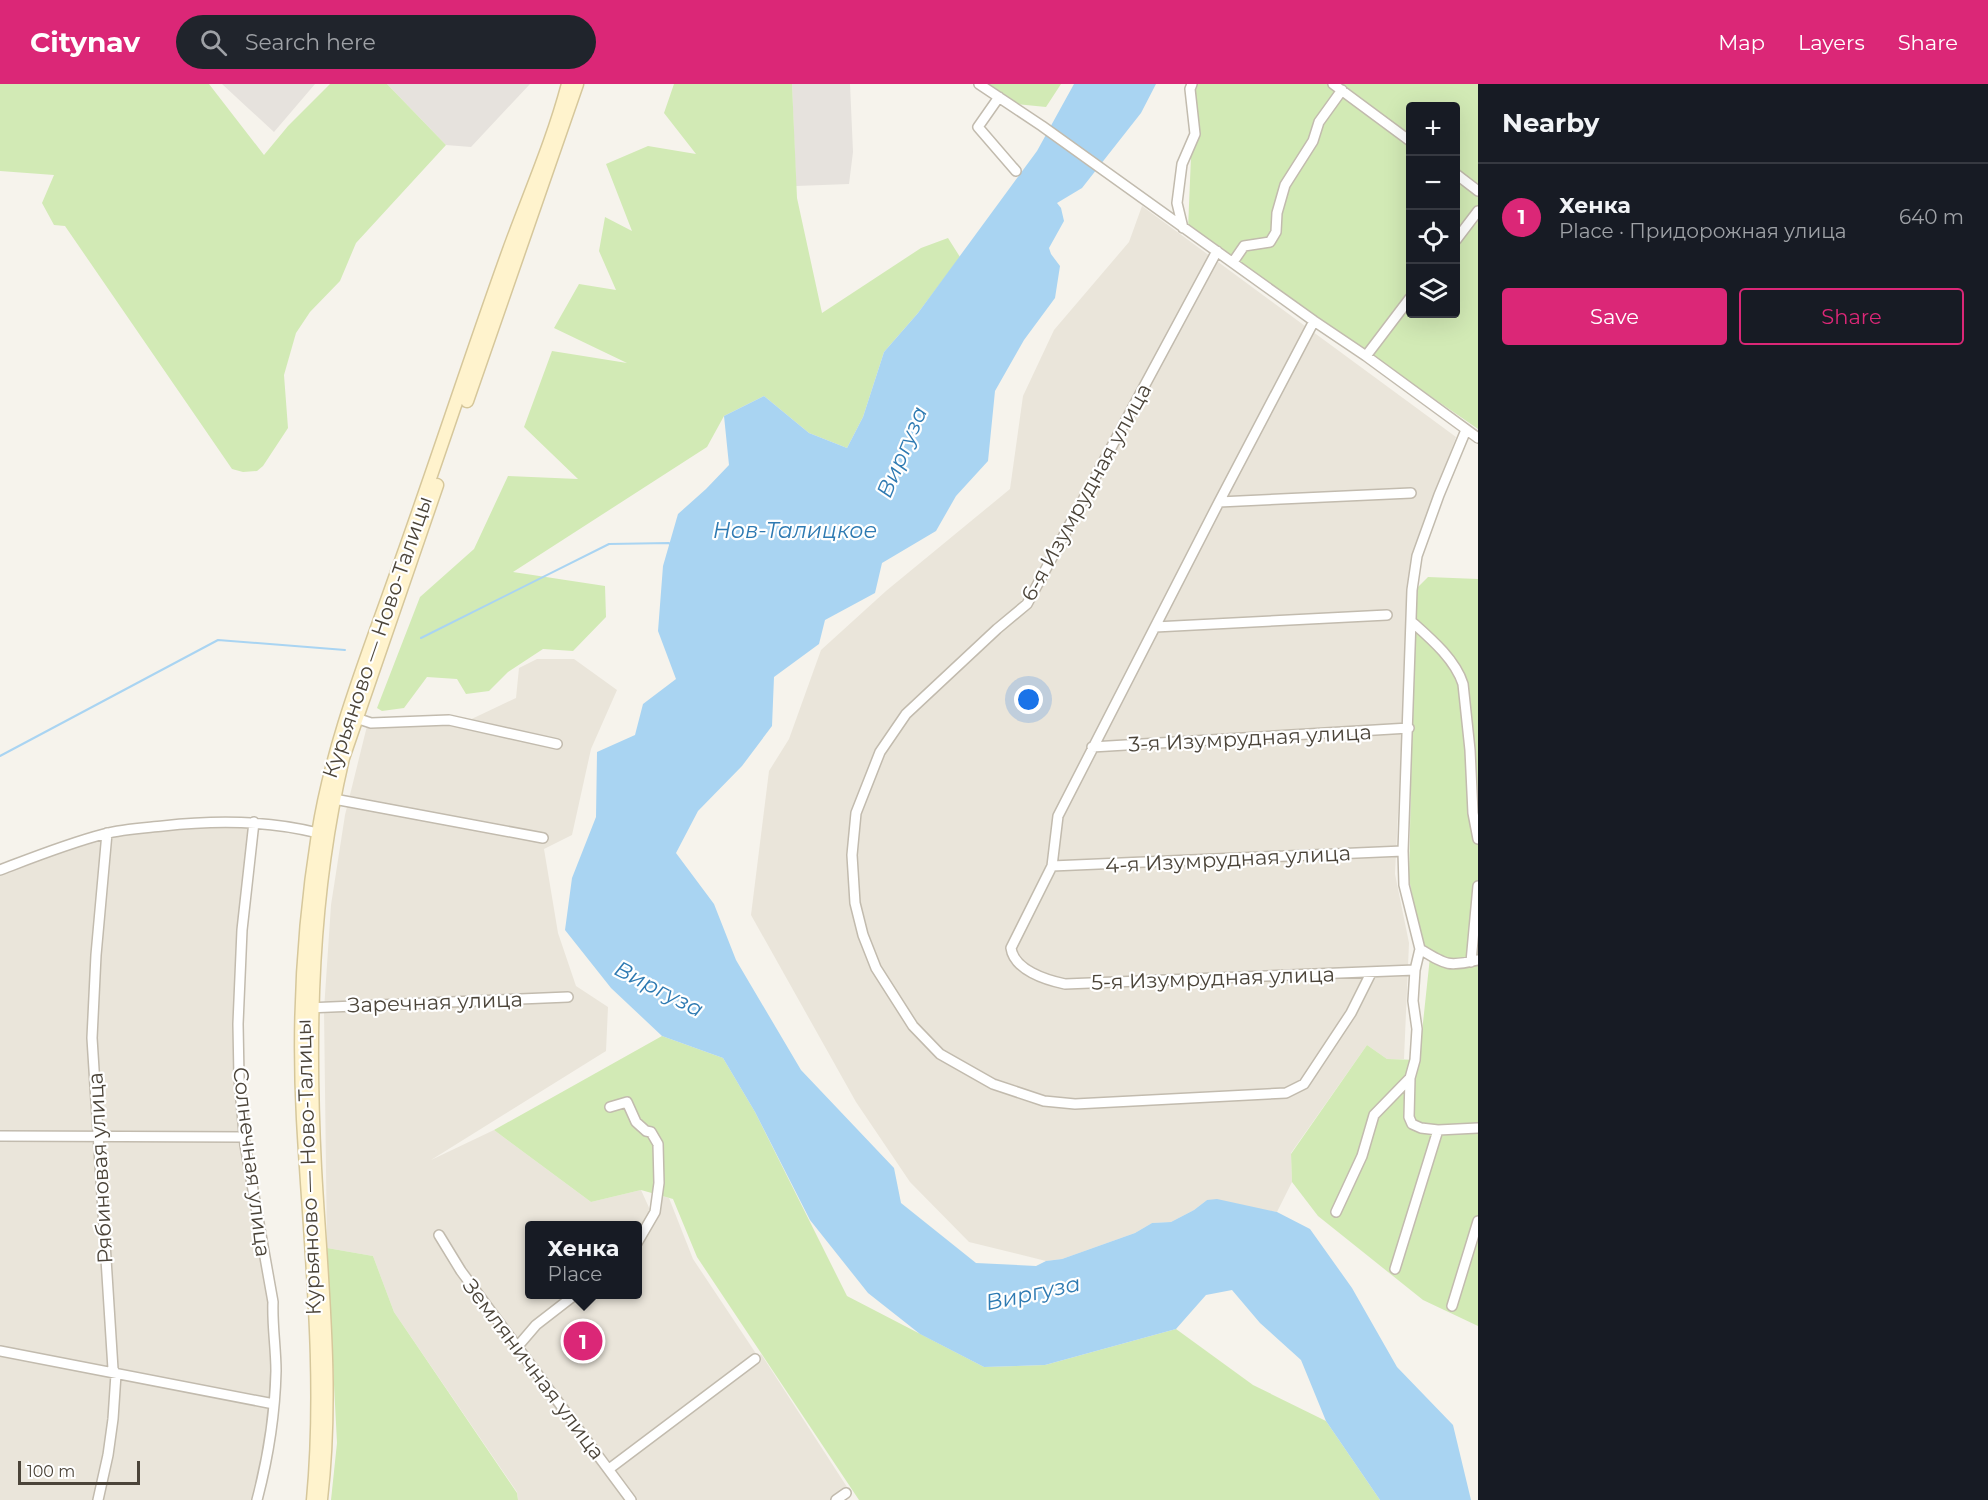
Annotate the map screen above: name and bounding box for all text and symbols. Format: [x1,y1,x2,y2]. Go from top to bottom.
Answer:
search box [176,15,596,69]
text: Citynav [30,25,140,59]
icon: search [197,26,230,59]
text: Search here [245,29,376,56]
text: Map [1718,30,1765,55]
text: Layers [1798,30,1865,55]
text: Share [1898,30,1958,55]
map controls [1406,102,1460,318]
button: + [1406,102,1460,156]
text: Nearby [1502,107,1599,139]
button: − [1406,156,1460,210]
text: Хенка [1559,192,1631,219]
text: 1 [1518,205,1525,229]
text: 640 m [1899,205,1964,229]
button: locate [1406,210,1460,264]
text: Place · Придорожная улица [1559,219,1847,243]
button: layers [1406,264,1460,318]
button: Save [1502,288,1727,345]
button: Share [1739,288,1964,345]
street label: 6-я Изумрудная улица [1016,379,1156,605]
water label: Виргуза [871,402,933,502]
street label: Курьяново — Ново-Талицы [317,493,437,781]
water label: Нов-Талицкое [713,517,877,544]
your location [1014,685,1043,714]
street label: 3-я Изумрудная улица [1128,719,1372,757]
street label: 4-я Изумрудная улица [1105,840,1351,878]
water label: Виргуза [610,955,708,1023]
street label: 5-я Изумрудная улица [1091,961,1335,995]
street label: Заречная улица [347,986,523,1018]
street label: Курьяново — Ново-Талицы [290,1018,326,1316]
street label: Солнечная улица [228,1066,276,1258]
street label: Рябиновая улица [83,1072,117,1264]
popup [525,1221,642,1299]
text: Хенка [548,1235,619,1262]
text: Place [548,1262,602,1286]
water label: Виргуза [983,1270,1083,1316]
street label: Земляничная улица [458,1274,610,1464]
pin: 1 [564,1318,602,1364]
scale bar [18,1458,140,1486]
text: 100 m [27,1462,75,1481]

